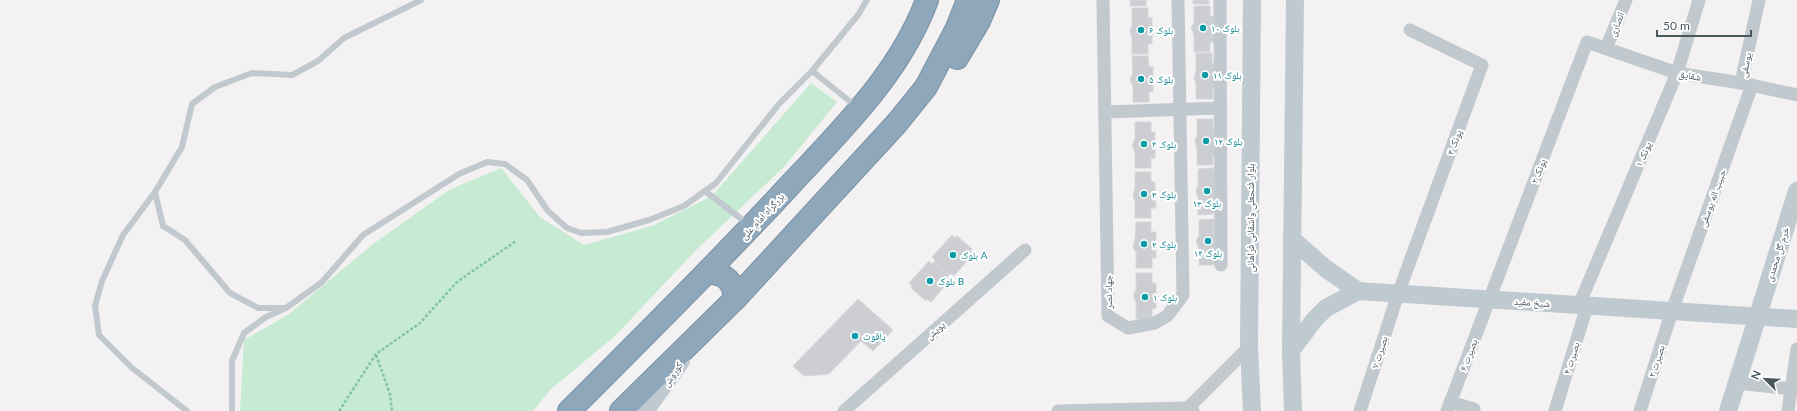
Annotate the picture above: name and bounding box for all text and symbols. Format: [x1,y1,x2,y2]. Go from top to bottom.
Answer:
street label: انصاری [1606,10,1627,38]
scale bar [1657,12,1751,38]
text: 50 m [1663,18,1690,33]
place label: بلوک ۱۰ [1211,22,1240,34]
marker: بلوک ۱۰ [1198,23,1208,33]
place label: بلوک ۶ [1149,24,1173,36]
marker: بلوک ۶ [1136,25,1146,35]
street label: یوسفی [1736,51,1754,79]
street label: شقایق [1678,67,1703,84]
place label: بلوک ۱۱ [1213,69,1242,81]
marker: بلوک ۱۱ [1200,70,1210,80]
place label: بلوک ۵ [1149,73,1173,85]
marker: بلوک ۵ [1136,74,1146,84]
street label: پونک ۳ [1444,128,1465,156]
place label: بلوک ۱۲ [1214,135,1243,147]
marker: بلوک ۱۲ [1201,136,1211,146]
place label: بلوک ۴ [1152,138,1176,150]
marker: بلوک ۴ [1139,139,1149,149]
street label: پونک ۱ [1632,140,1655,169]
street label: پونک ۲ [1528,157,1549,186]
street label: بلوار فتحعلی واشقانی فراهانی [1244,163,1257,273]
street label: حبیب اله یوسفی [1696,167,1729,229]
marker: بلوک ۱۳ [1202,186,1212,196]
place label: بلوک ۳ [1152,188,1176,200]
marker: بلوک ۳ [1139,189,1149,199]
street label: بزرگراه امام علی [737,190,788,243]
place label: بلوک ۱۳ [1193,197,1222,209]
street label: خرم گل محمدی [1763,225,1794,283]
marker: بلوک ۱۴ [1203,236,1213,246]
place label: بلوک ۲ [1152,238,1176,250]
marker: بلوک ۲ [1139,239,1149,249]
place label: بلوک ۱۴ [1194,247,1223,259]
place label: بلوک A [961,249,988,261]
marker: بلوک A [948,250,958,260]
street label: جهاد نصر [1102,274,1114,310]
place label: بلوک B [938,275,964,287]
marker: بلوک B [925,276,935,286]
place label: بلوک ۱ [1153,291,1177,303]
marker: بلوک ۱ [1140,292,1150,302]
street label: شیخ مفید [1513,295,1551,310]
street label: پویش [923,318,948,343]
place label: یاقوت [863,330,886,342]
marker: یاقوت [850,331,860,341]
street label: بصیرت ۷ [1368,334,1390,370]
street label: بصیرت ۶ [1456,337,1480,373]
street label: بصیرت ۴ [1560,340,1582,376]
street label: بصیرت ۲ [1645,343,1667,379]
street label: کوروش [659,359,685,389]
north arrow [1745,359,1785,399]
text: N [1748,368,1763,381]

